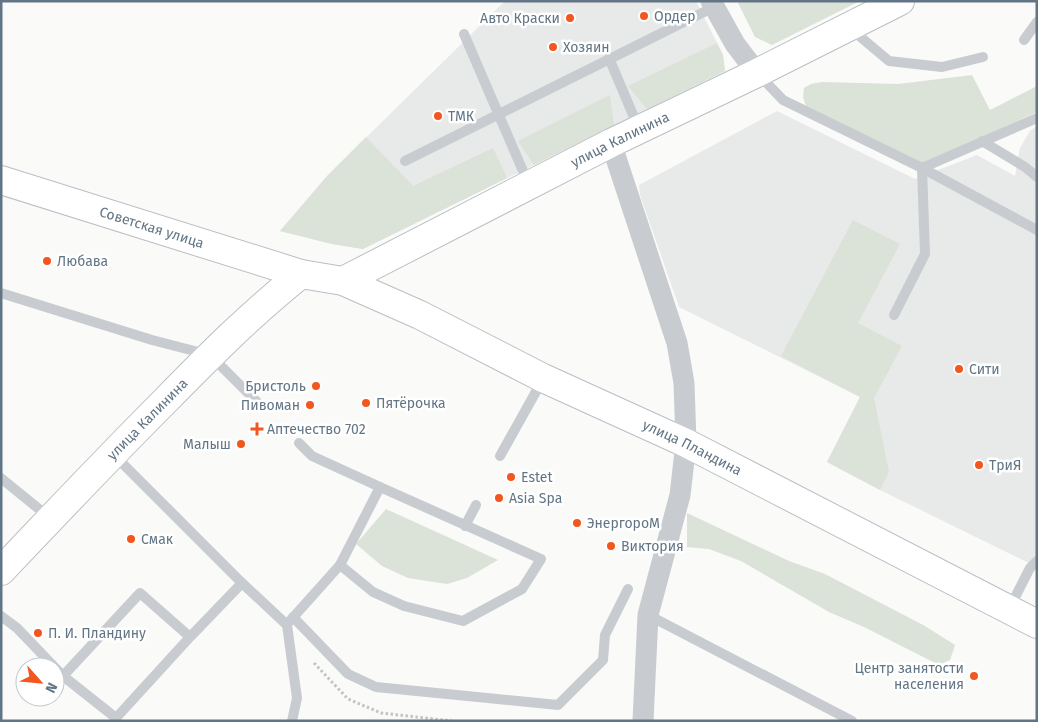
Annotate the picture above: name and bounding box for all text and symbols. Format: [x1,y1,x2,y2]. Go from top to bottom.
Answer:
place label: Ордер [654,8,696,25]
place label: Авто Краски [480,10,560,27]
marker: Ордер [638,10,650,22]
marker: Авто Краски [564,12,576,24]
place label: Хозяин [563,39,610,56]
marker: Хозяин [547,41,559,53]
place label: ТМК [448,108,475,125]
street label: улица Калинина [568,108,672,171]
marker: ТМК [432,110,444,122]
street label: Советская улица [97,203,206,252]
place label: Любава [57,253,108,270]
marker: Любава [41,255,53,267]
place label: Сити [969,361,1000,378]
marker: Сити [953,363,965,375]
street label: улица Калинина [104,375,192,464]
place label: Бристоль [245,378,306,395]
marker: Бристоль [310,380,322,392]
place label: Пятёрочка [376,395,446,412]
place label: Пивоман [241,397,300,414]
marker: Пятёрочка [360,397,372,409]
marker: Пивоман [304,399,316,411]
street label: улица Пландина [640,416,745,479]
place label: Аптечество 702 [267,421,366,438]
marker: Аптечество 702 [251,423,263,435]
place label: Малыш [183,436,231,453]
marker: Малыш [235,438,247,450]
place label: ТриЯ [989,457,1021,474]
marker: ТриЯ [973,459,985,471]
place label: Estet [521,469,553,486]
marker: Estet [505,471,517,483]
place label: Asia Spa [509,490,562,507]
marker: Asia Spa [493,492,505,504]
place label: ЭнергороМ [587,515,660,532]
marker: ЭнергороМ [571,517,583,529]
place label: Смак [141,531,174,548]
marker: Смак [125,533,137,545]
place label: Виктория [621,538,684,555]
marker: Виктория [605,540,617,552]
place label: П. И. Пландину [48,625,146,642]
marker: П. И. Пландину [32,627,44,639]
north arrow [15,657,65,707]
place label: Центр занятости населения [854,660,964,693]
marker: Центр занятости населения [968,670,980,682]
text: N [41,680,61,696]

